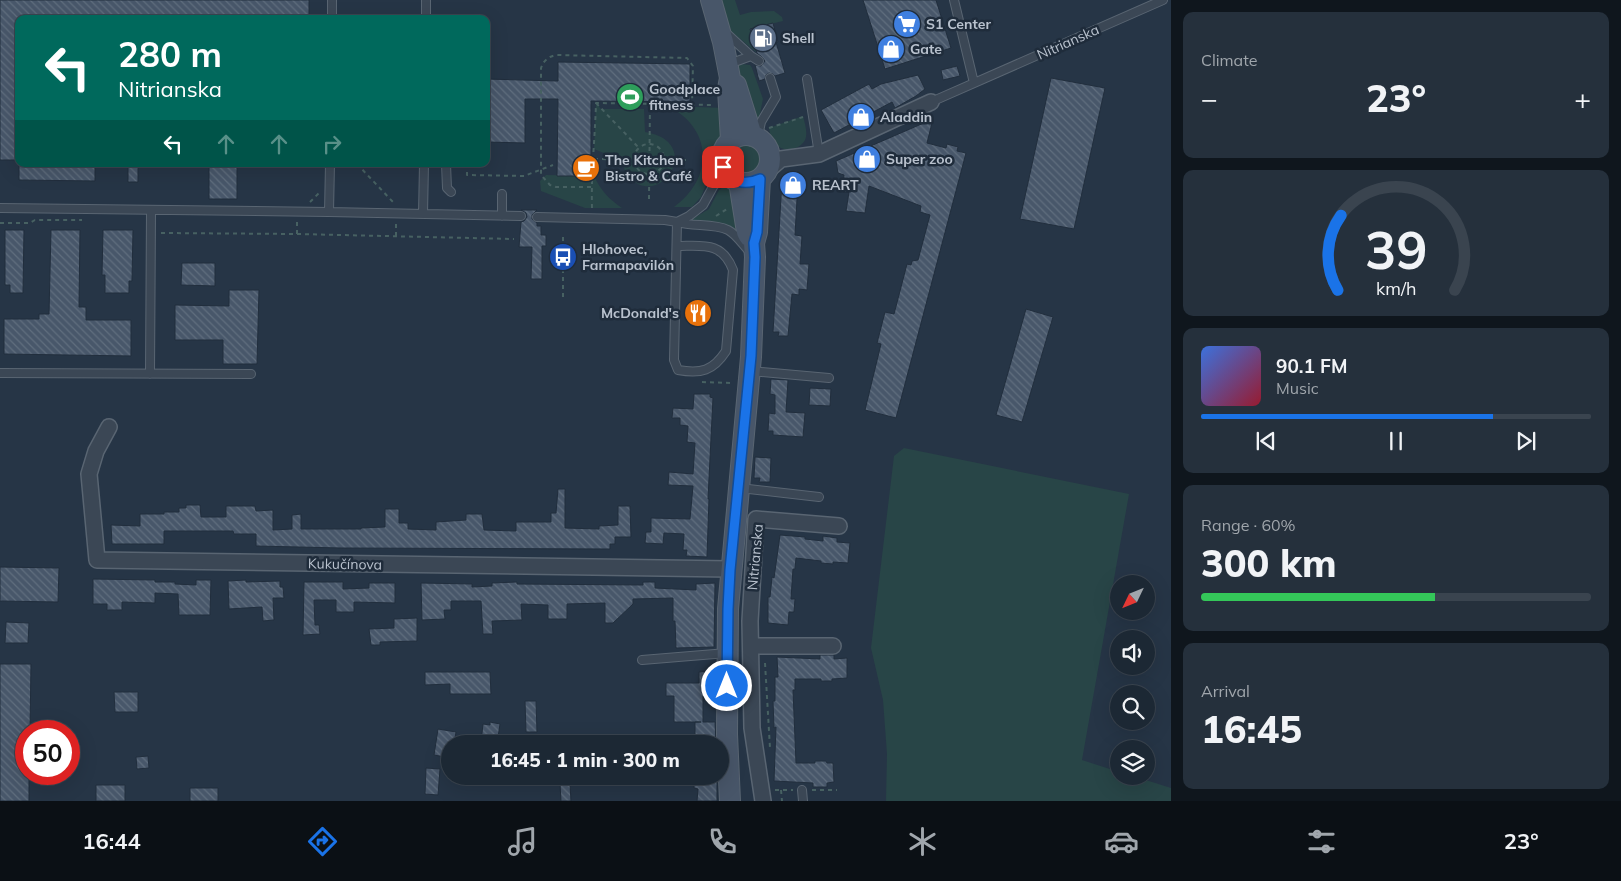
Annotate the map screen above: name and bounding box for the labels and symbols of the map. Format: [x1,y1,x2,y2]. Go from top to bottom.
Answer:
supermarket icon: S1 Center [892,9,922,39]
place label: S1 Center [926,15,991,33]
street label: Nitrianska [1034,20,1102,64]
fuel station icon: Shell [748,23,778,53]
place label: Shell [782,29,814,47]
shop icon: Gate [876,34,906,64]
place label: Gate [910,40,942,58]
place label: Goodplace fitness [649,80,721,114]
sports icon: Goodplace fitness [615,82,645,112]
shop icon: Aladdin [846,102,876,132]
place label: Aladdin [880,108,932,126]
shop icon: Super zoo [852,144,882,174]
pin [702,146,744,188]
place label: Super zoo [886,150,953,168]
place label: The Kitchen Bistro & Café [605,151,693,185]
cafe icon: The Kitchen Bistro & Café [571,153,601,183]
shop icon: REART [778,170,808,200]
place label: REART [812,176,859,194]
place label: Hlohovec, Farmapavilón [582,240,674,274]
bus stop icon: Hlohovec, Farmapavilón [548,242,578,272]
restaurant icon: McDonald's [683,298,713,328]
place label: McDonald's [601,304,679,322]
street label: Nitrianska [743,523,767,591]
street label: Kukučínova [308,554,382,574]
north arrow [1110,575,1155,620]
position arrow [700,659,752,711]
speed limit sign: 50 [15,720,80,785]

